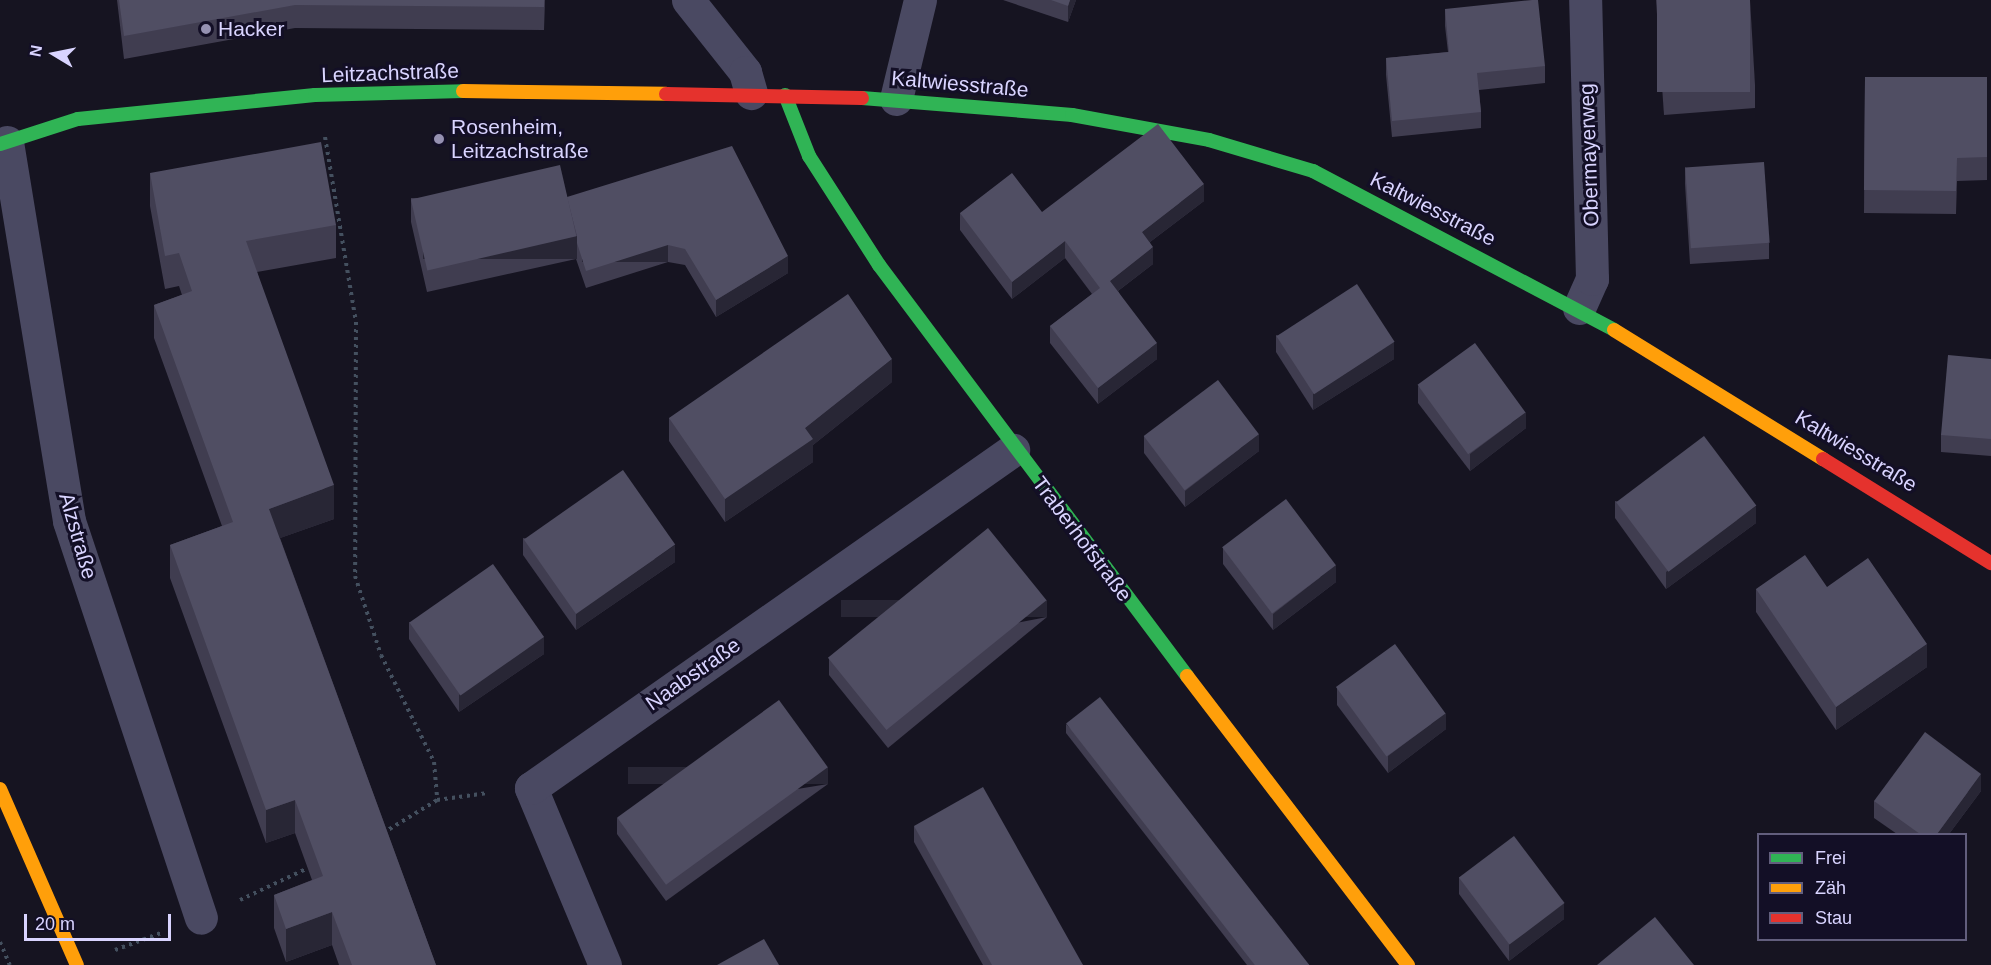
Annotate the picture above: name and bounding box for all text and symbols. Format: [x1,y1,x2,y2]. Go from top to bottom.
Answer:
place label: Hacker [218,16,285,42]
marker: Hacker [199,22,213,36]
north arrow [24,24,84,84]
text: N [26,44,45,58]
street label: Leitzachstraße [321,58,459,88]
street label: Kaltwiesstraße [890,65,1030,103]
street label: Obermayerweg [1574,83,1604,227]
place label: Rosenheim, Leitzachstraße [451,114,589,164]
marker: Rosenheim, Leitzachstraße [432,132,446,146]
street label: Kaltwiesstraße [1366,167,1500,251]
street label: Kaltwiesstraße [1790,405,1922,497]
street label: Traberhofstraße [1027,472,1137,606]
street label: Alzstraße [54,490,102,582]
street label: Naabstraße [641,632,745,716]
legend [1757,833,1967,941]
text: Frei [1815,848,1846,868]
text: Zäh [1815,878,1846,898]
scale bar [27,902,174,940]
text: Stau [1815,908,1852,928]
text: 20 m [35,914,75,934]

